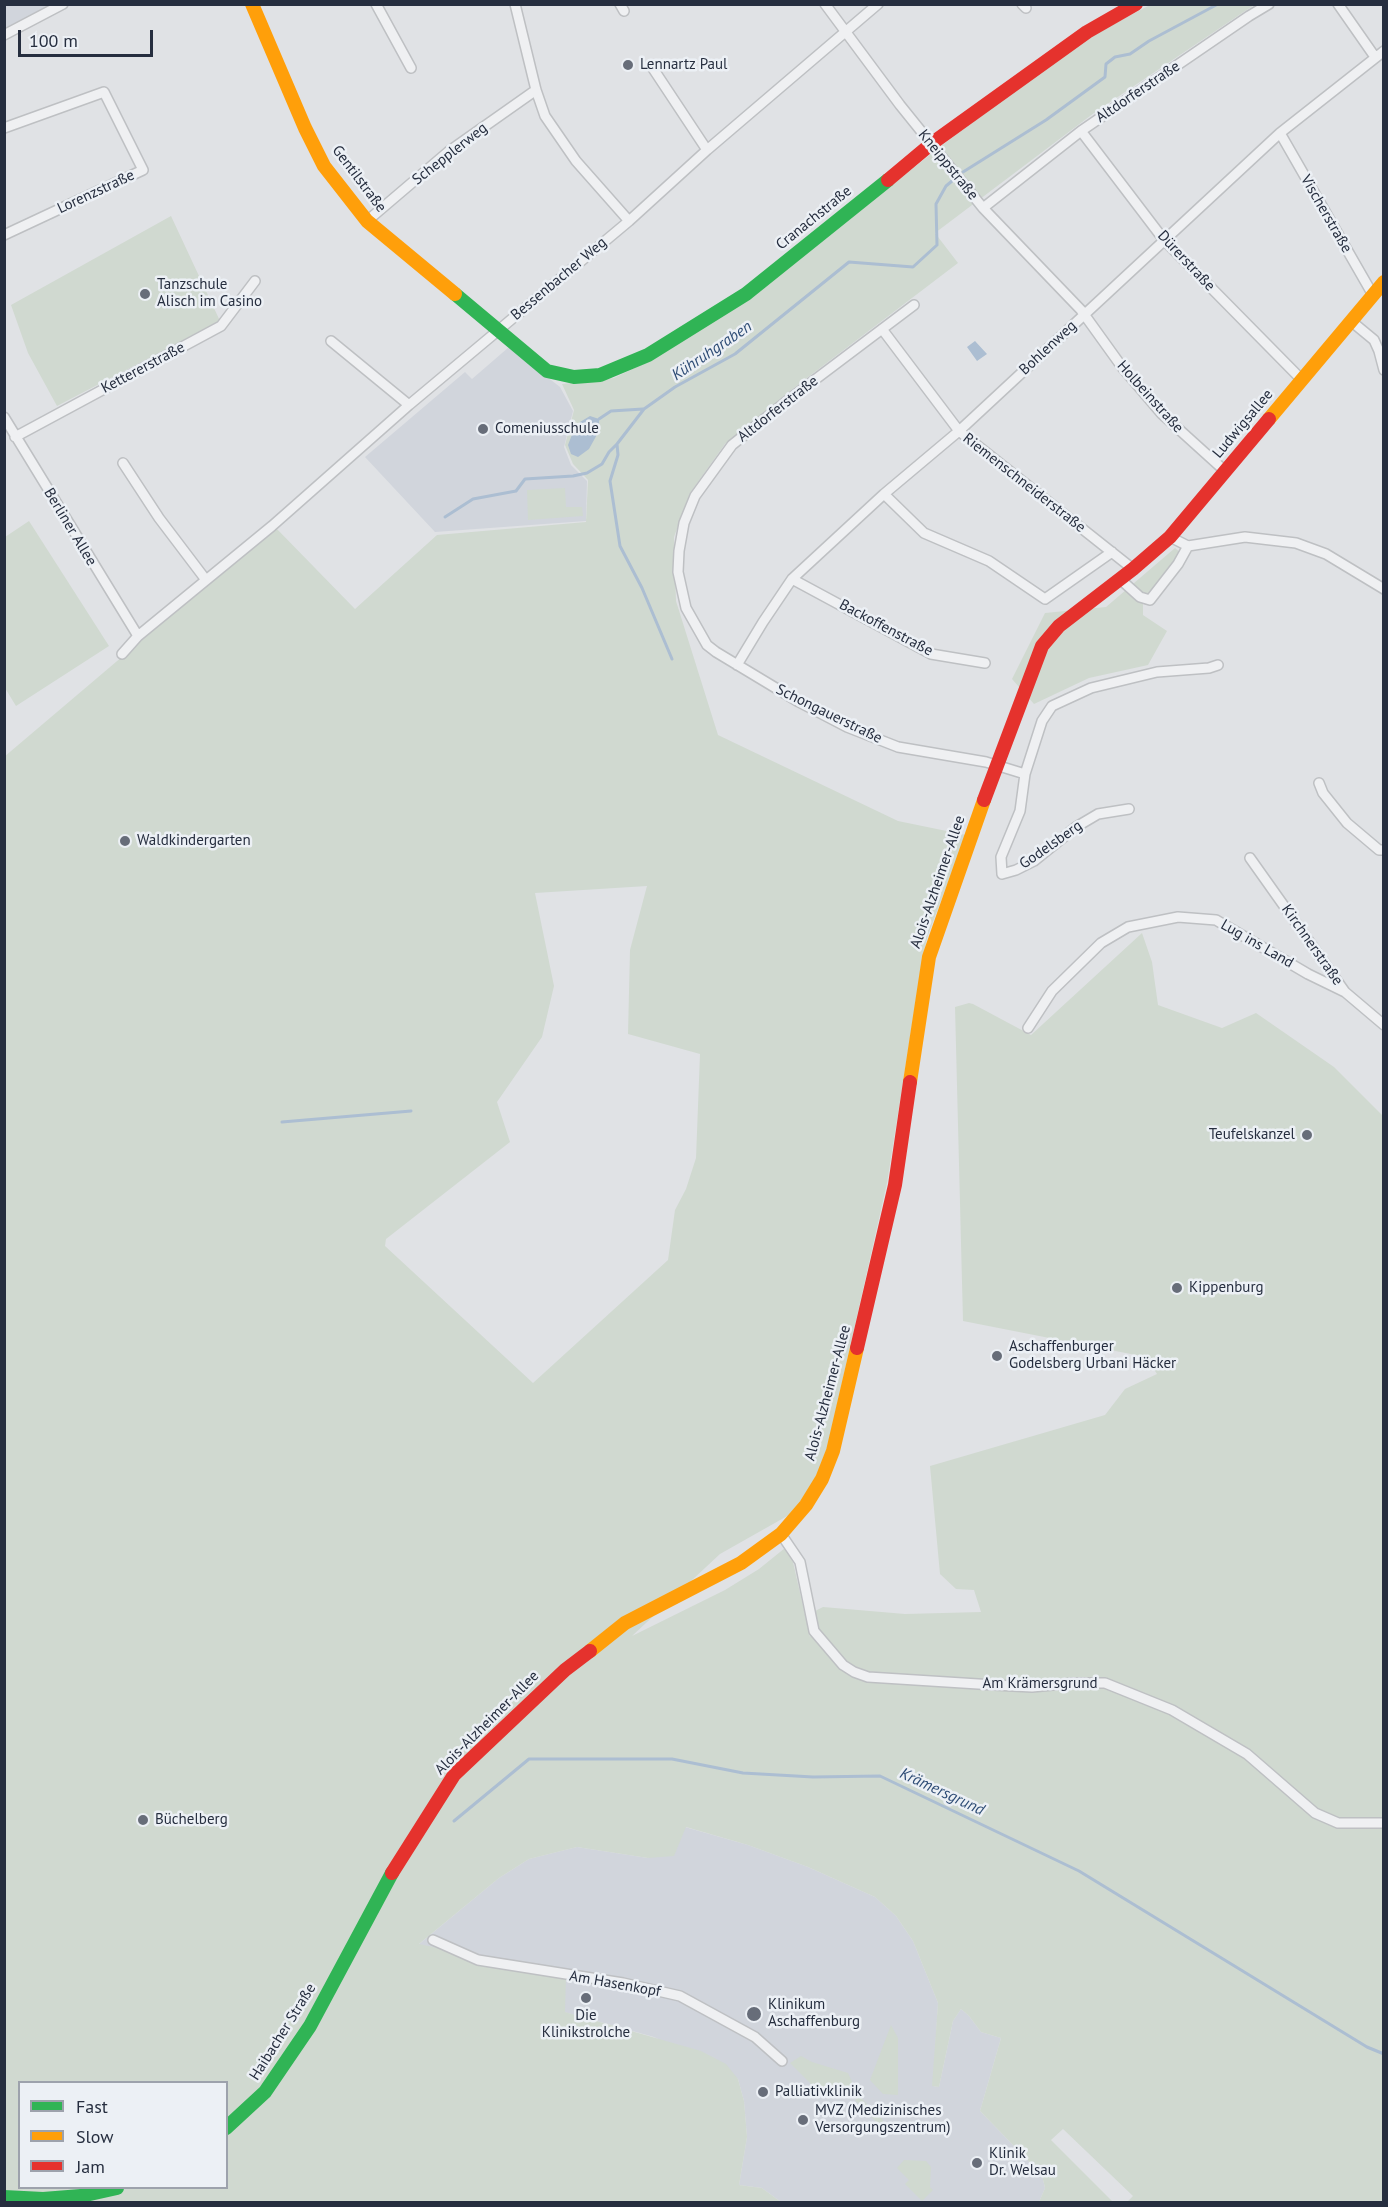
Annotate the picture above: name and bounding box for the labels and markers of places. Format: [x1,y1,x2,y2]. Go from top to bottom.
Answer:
place label: Lennartz Paul [640,56,727,74]
marker: Lennartz Paul [621,58,635,72]
place label: Tanzschule Alisch im Casino [157,276,262,311]
marker: Tanzschule Alisch im Casino [138,287,152,301]
place label: Comeniusschule [495,420,599,438]
marker: Comeniusschule [476,422,490,436]
place label: Waldkindergarten [137,832,251,850]
marker: Waldkindergarten [118,834,132,848]
place label: Teufelskanzel [1209,1126,1295,1144]
marker: Teufelskanzel [1300,1128,1314,1142]
place label: Kippenburg [1189,1279,1264,1297]
marker: Kippenburg [1170,1281,1184,1295]
place label: Aschaffenburger Godelsberg Urbani Häcker [1009,1338,1176,1373]
marker: Aschaffenburger Godelsberg Urbani Häcker [990,1349,1004,1363]
place label: Büchelberg [155,1811,228,1829]
marker: Büchelberg [136,1813,150,1827]
marker: Die Klinikstrolche [579,1991,593,2005]
place label: Klinikum Aschaffenburg [768,1996,860,2031]
marker: Klinikum Aschaffenburg [745,2005,763,2023]
place label: Die Klinikstrolche [542,2007,630,2042]
place label: Palliativklinik [775,2083,862,2101]
marker: Palliativklinik [756,2085,770,2099]
place label: MVZ (Medizinisches Versorgungszentrum) [815,2102,950,2137]
marker: MVZ (Medizinisches Versorgungszentrum) [796,2113,810,2127]
place label: Klinik Dr. Welsau [989,2145,1056,2180]
marker: Klinik Dr. Welsau [970,2156,984,2170]

